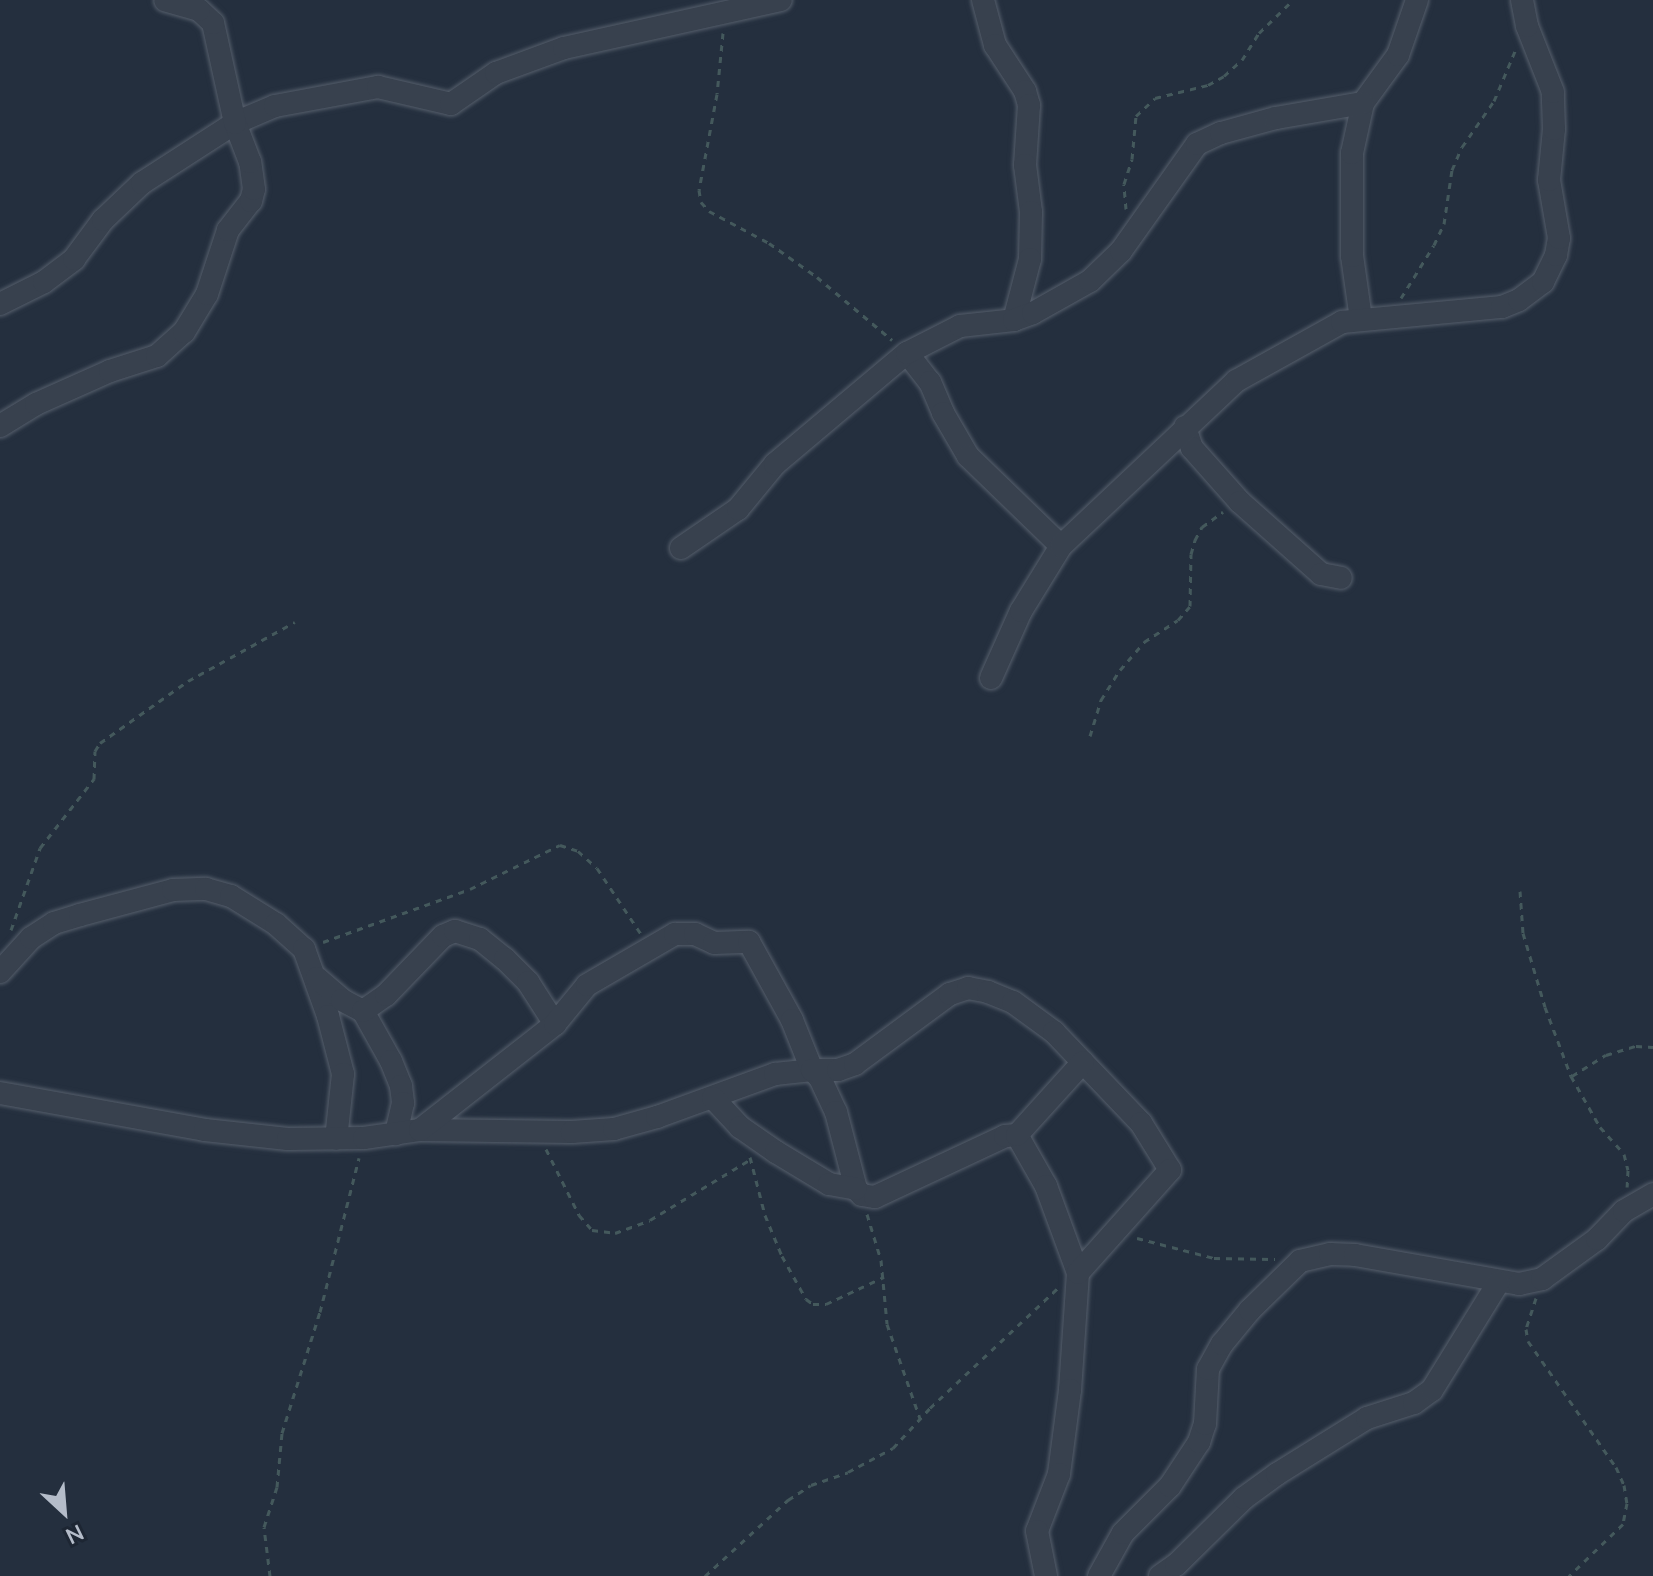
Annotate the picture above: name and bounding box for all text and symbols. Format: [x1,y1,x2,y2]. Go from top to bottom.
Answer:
north arrow [24,1472,104,1552]
text: N [61,1516,88,1551]

